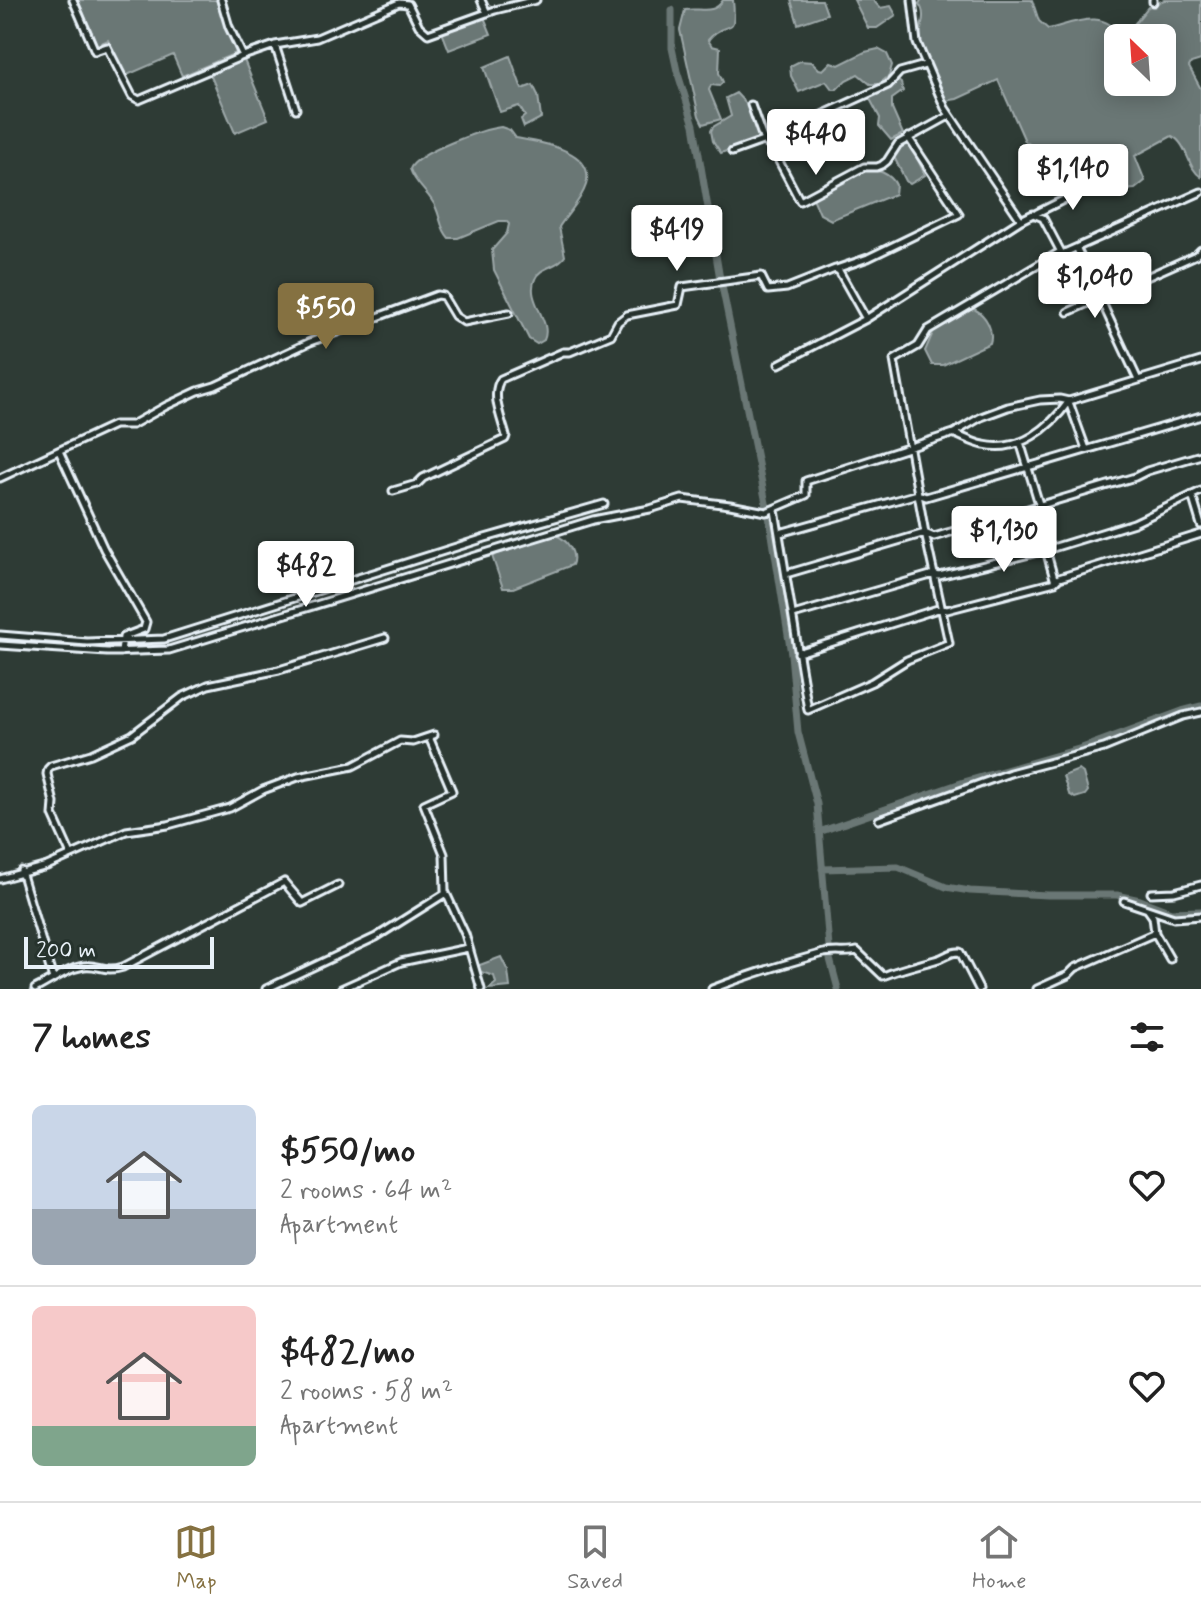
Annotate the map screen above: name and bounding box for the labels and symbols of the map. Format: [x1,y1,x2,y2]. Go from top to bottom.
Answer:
north arrow [1104,24,1176,96]
pin: $440 [769,109,863,177]
pin: $1,140 [1008,144,1138,212]
pin: $419 [630,205,724,273]
pin: $1,040 [1030,252,1160,320]
pin: $550 [279,283,373,351]
pin: $1,130 [939,506,1069,574]
pin: $482 [259,541,353,609]
scale bar [24,933,214,969]

